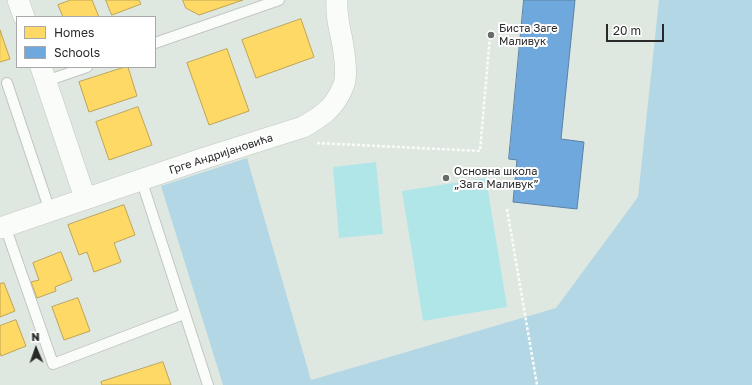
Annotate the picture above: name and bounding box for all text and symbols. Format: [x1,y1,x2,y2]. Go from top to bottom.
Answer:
legend [16,16,156,68]
scale bar [608,16,666,42]
place label: Биста Заге Маливук [499,22,558,48]
text: 20 m [613,23,641,38]
text: Homes [54,25,94,40]
marker: Биста Заге Маливук [486,30,496,40]
text: Schools [54,45,100,60]
street label: Грге Андријановића [167,131,275,177]
place label: Основна школа „Зага Маливук” [454,165,539,191]
marker: Основна школа „Зага Маливук” [441,173,451,183]
north arrow [16,329,56,369]
text: N [31,330,40,343]

